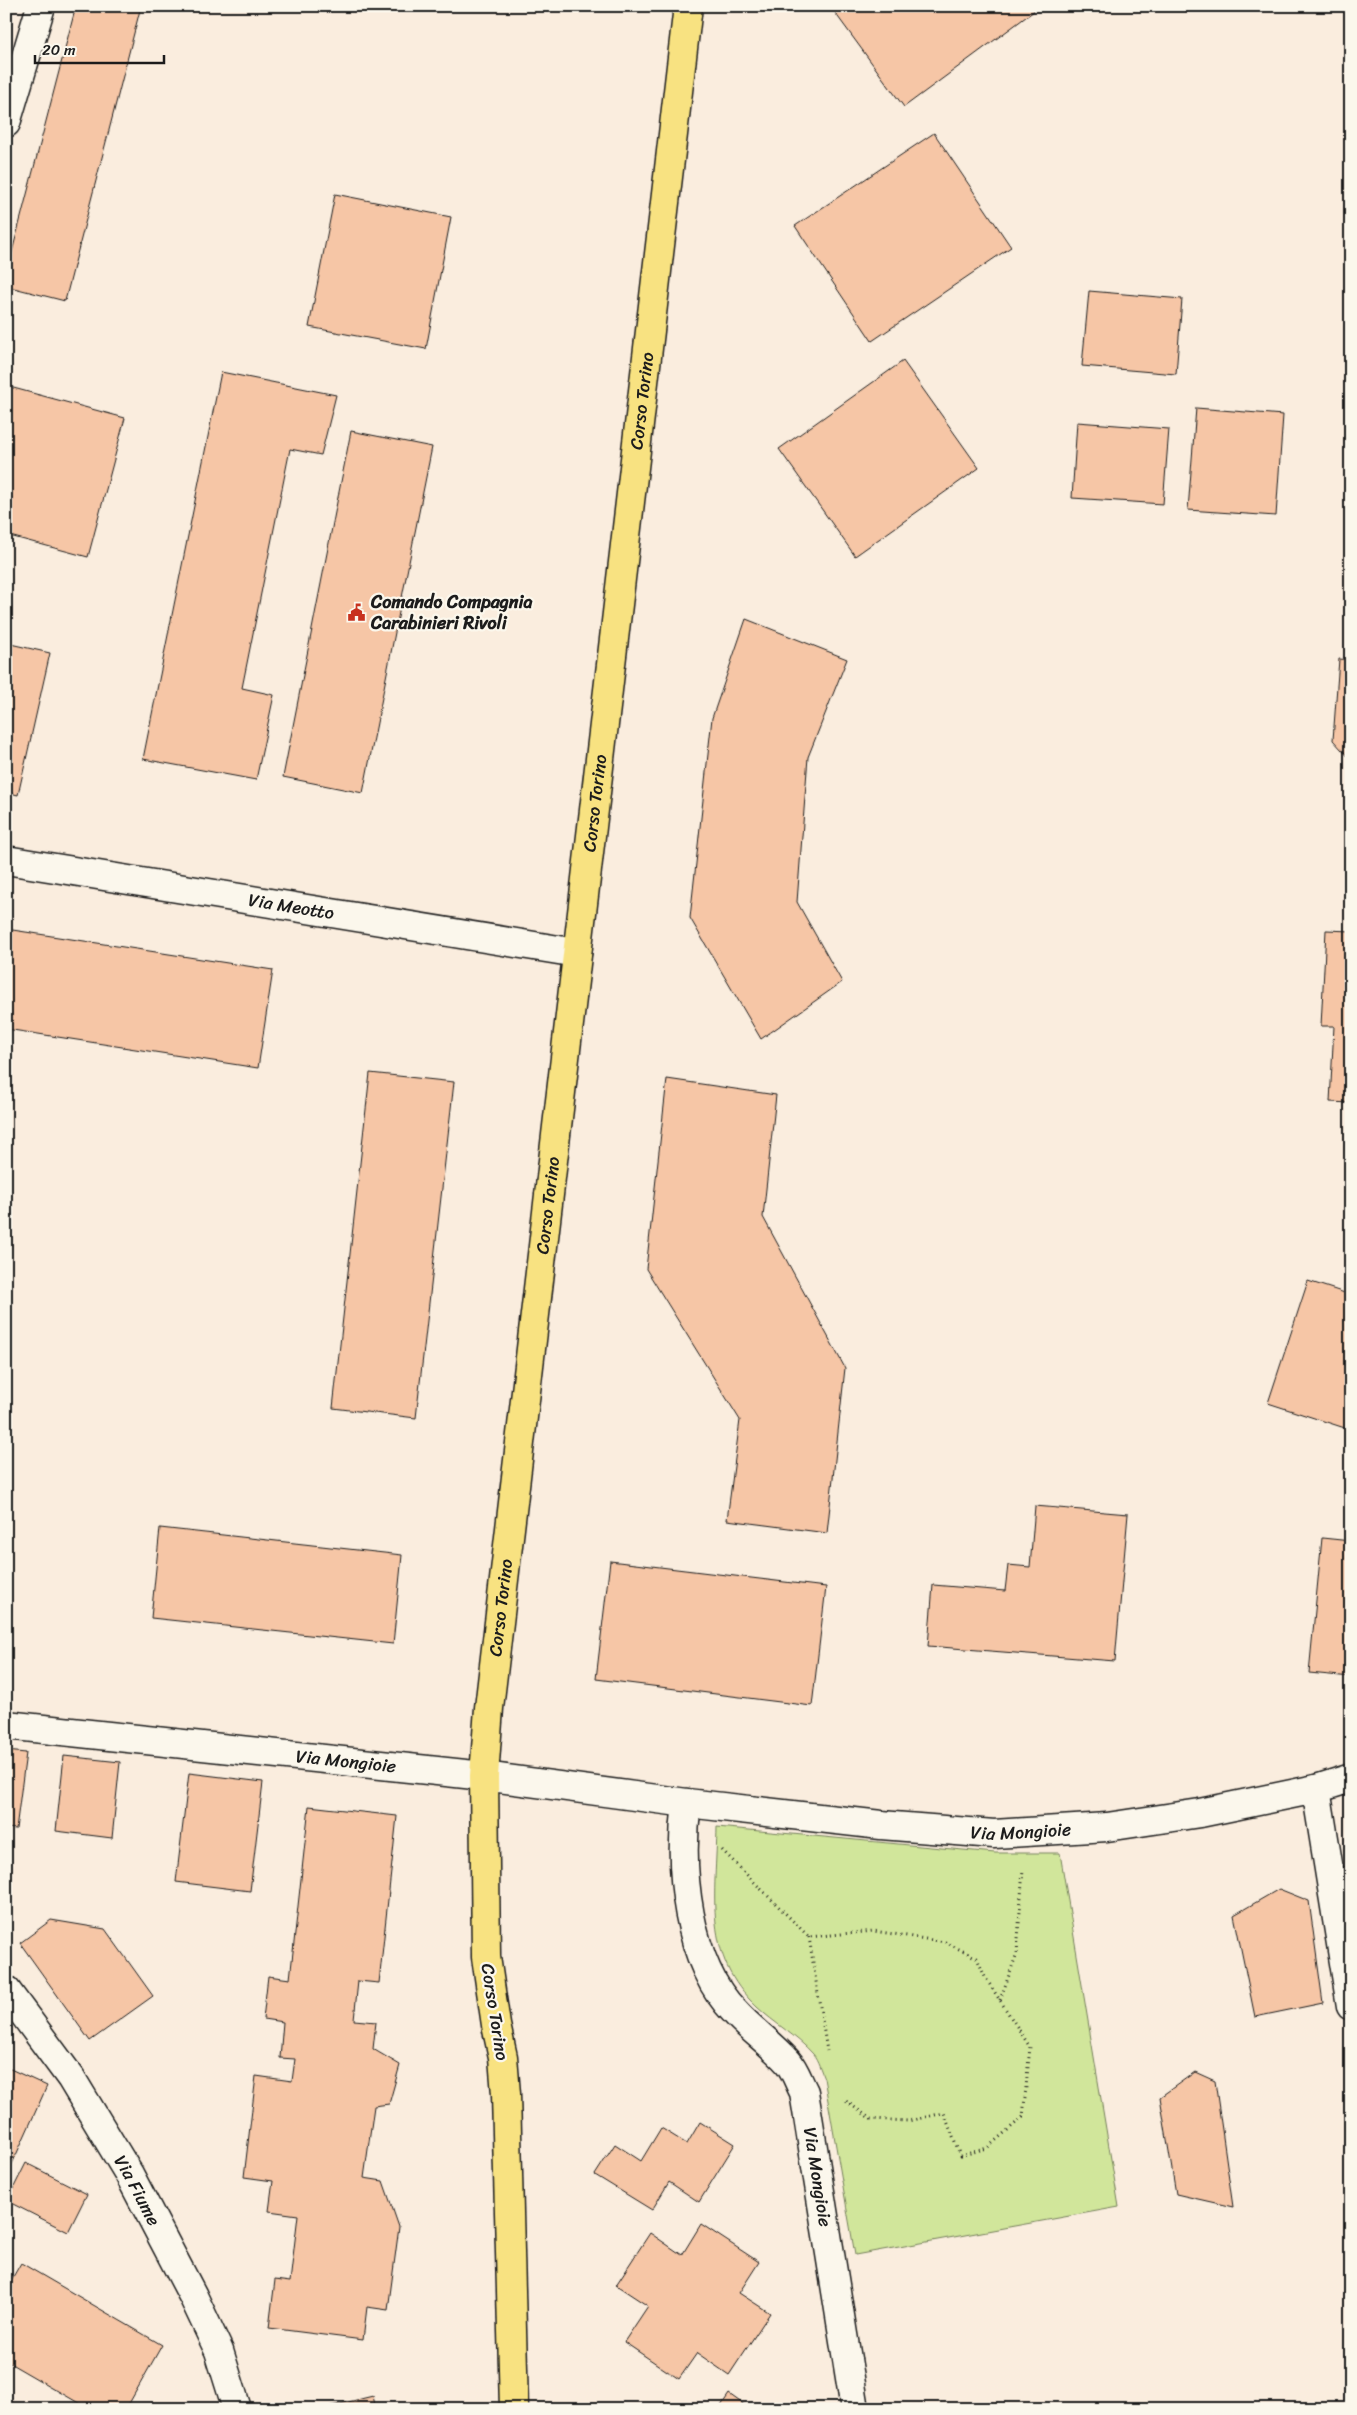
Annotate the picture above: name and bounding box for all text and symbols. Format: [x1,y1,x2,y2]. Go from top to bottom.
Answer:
scale bar [35,32,164,64]
text: 20 m [42,37,76,63]
street label: Corso Torino [620,350,663,451]
place label: Comando Compagnia Carabinieri Rivoli [370,586,533,639]
public building icon: Comando Compagnia Carabinieri Rivoli [347,602,367,622]
street label: Corso Torino [573,753,616,854]
street label: Via Meotto [246,884,337,929]
street label: Corso Torino [526,1155,569,1256]
street label: Corso Torino [479,1557,522,1658]
street label: Via Mongioie [294,1740,398,1783]
street label: Via Mongioie [969,1813,1072,1850]
street label: Corso Torino [472,1961,518,2063]
street label: Via Mongioie [794,2125,841,2229]
street label: Via Fiume [105,2149,170,2232]

